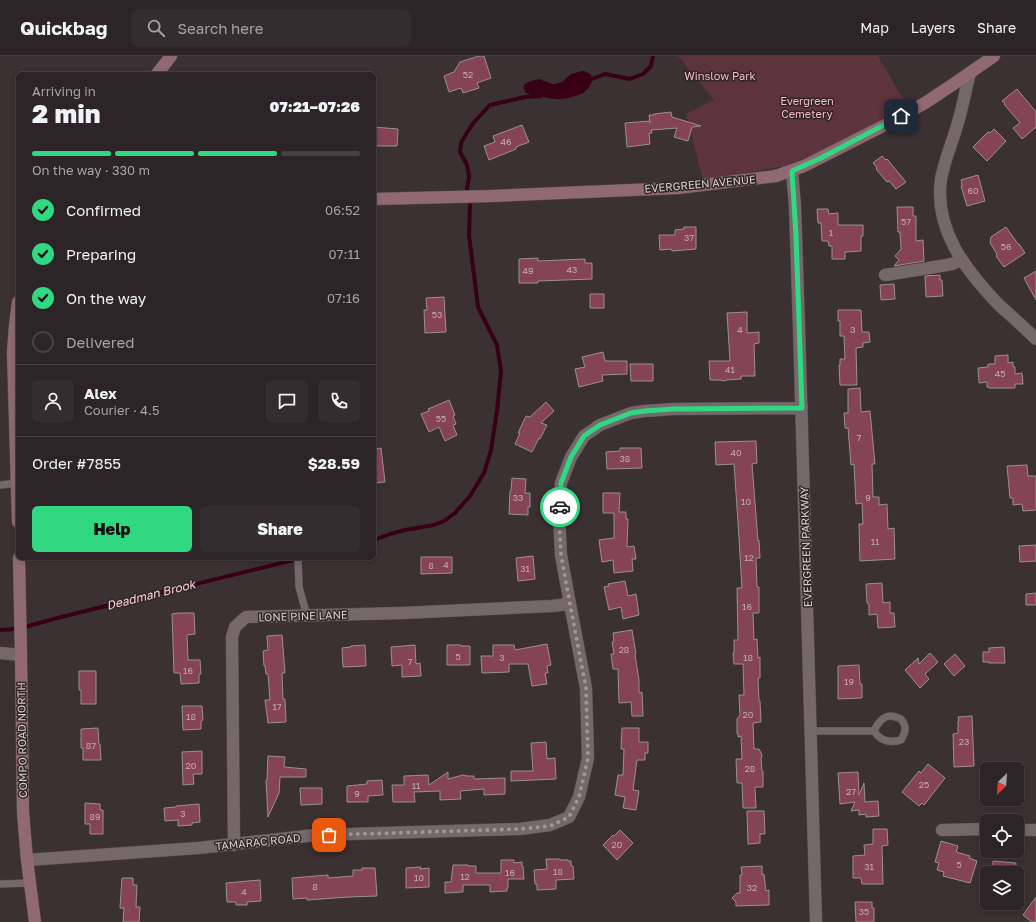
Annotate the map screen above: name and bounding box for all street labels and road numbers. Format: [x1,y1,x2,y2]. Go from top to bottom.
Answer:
street label: EVERGREEN AVENUE [644,172,756,195]
street label: EVERGREEN PARKWAY [797,487,814,607]
street label: LONE PINE LANE [258,607,348,624]
street label: COMPO ROAD NORTH [14,682,29,798]
street label: TAMARAC ROAD [215,831,301,852]

